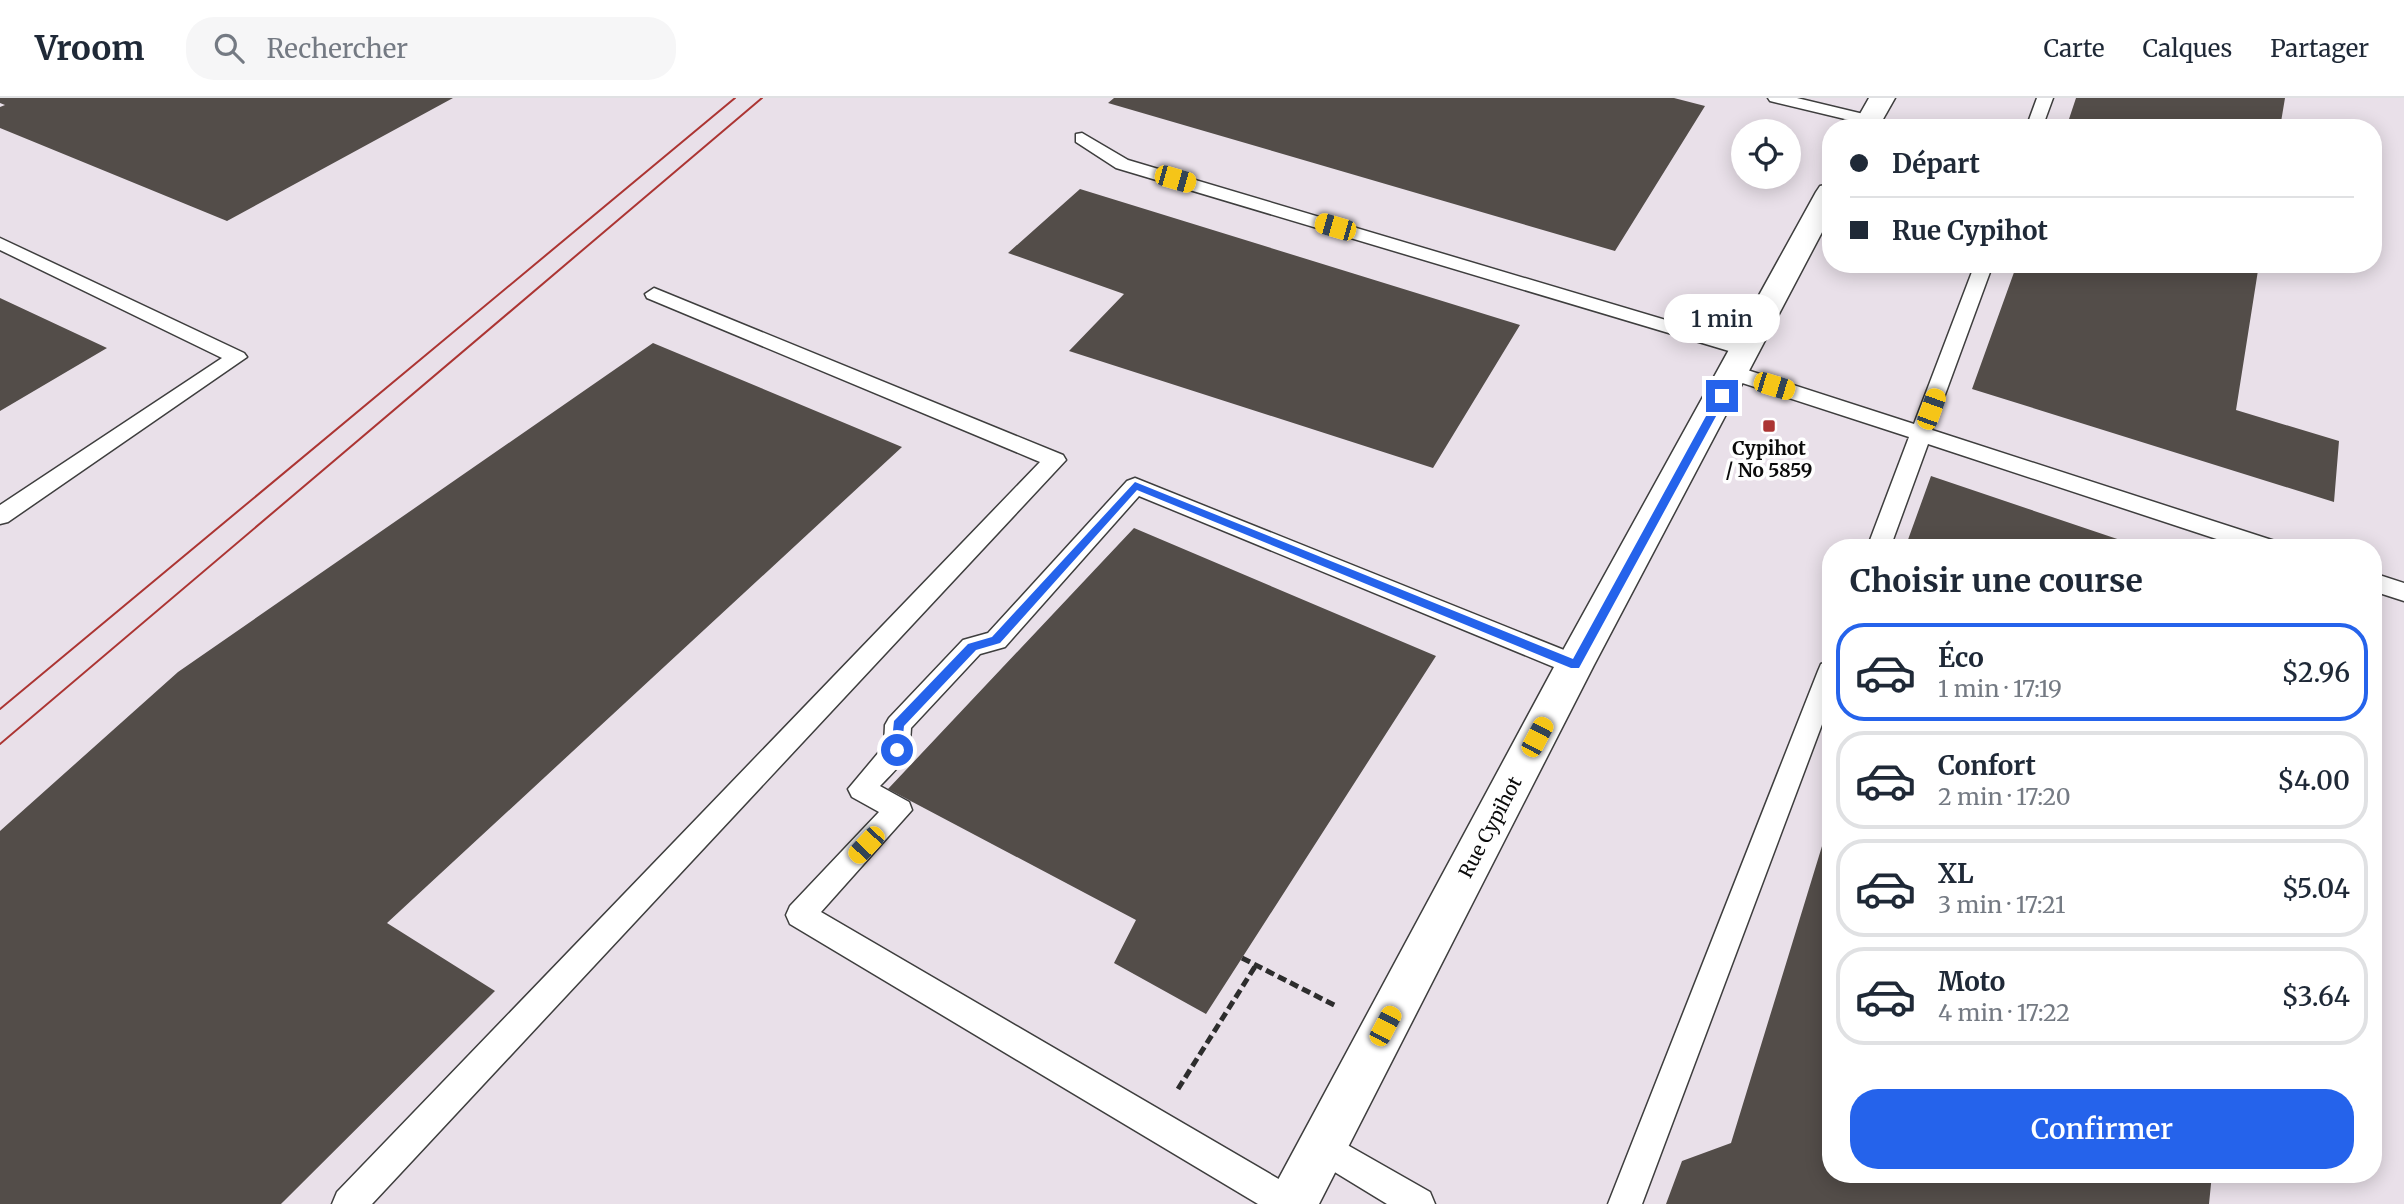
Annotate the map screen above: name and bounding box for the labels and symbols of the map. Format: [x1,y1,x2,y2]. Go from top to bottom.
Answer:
car [1152,163,1199,195]
car [1312,211,1359,243]
callout: 1 min [1664,294,1780,344]
car [1751,370,1798,402]
route end [1706,380,1738,412]
car [1914,386,1949,432]
marker: Cypihot / No 5859 [1761,418,1777,434]
place label: Cypihot / No 5859 [1726,436,1812,482]
car [1518,714,1557,760]
route start [881,734,913,766]
street label: Rue Cypihot [1453,772,1527,882]
car [844,822,889,868]
car [1366,1003,1405,1049]

